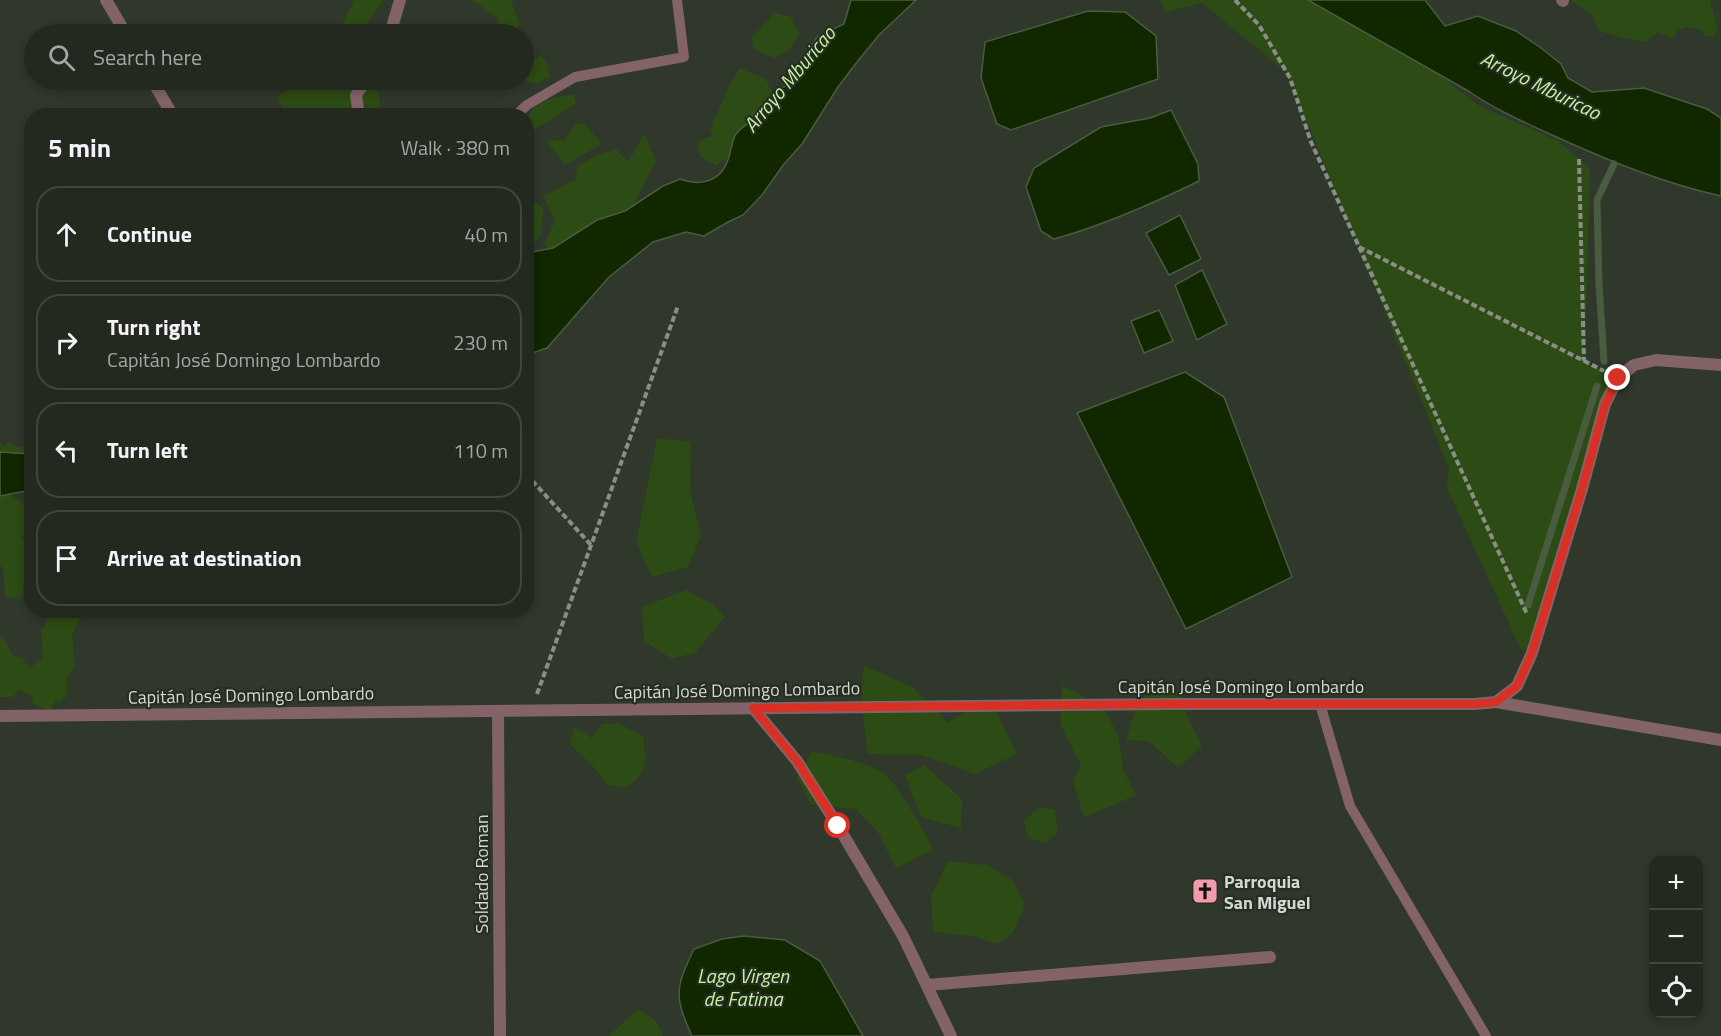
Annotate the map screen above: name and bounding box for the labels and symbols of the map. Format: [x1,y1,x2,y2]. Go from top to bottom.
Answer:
water label: Arroyo Mburicao [735,18,843,139]
water label: Arroyo Mburicao [1476,43,1607,128]
route end [1604,364,1630,390]
street label: Capitán José Domingo Lombardo [1118,673,1364,700]
street label: Capitán José Domingo Lombardo [614,674,860,706]
street label: Capitán José Domingo Lombardo [128,679,374,711]
route start [824,812,850,838]
street label: Soldado Roman [468,814,495,934]
place label: Parroquia San Miguel [1224,868,1311,916]
church icon: Parroquia San Miguel [1190,876,1220,906]
water label: Lago Virgen de Fatima [697,960,790,1014]

